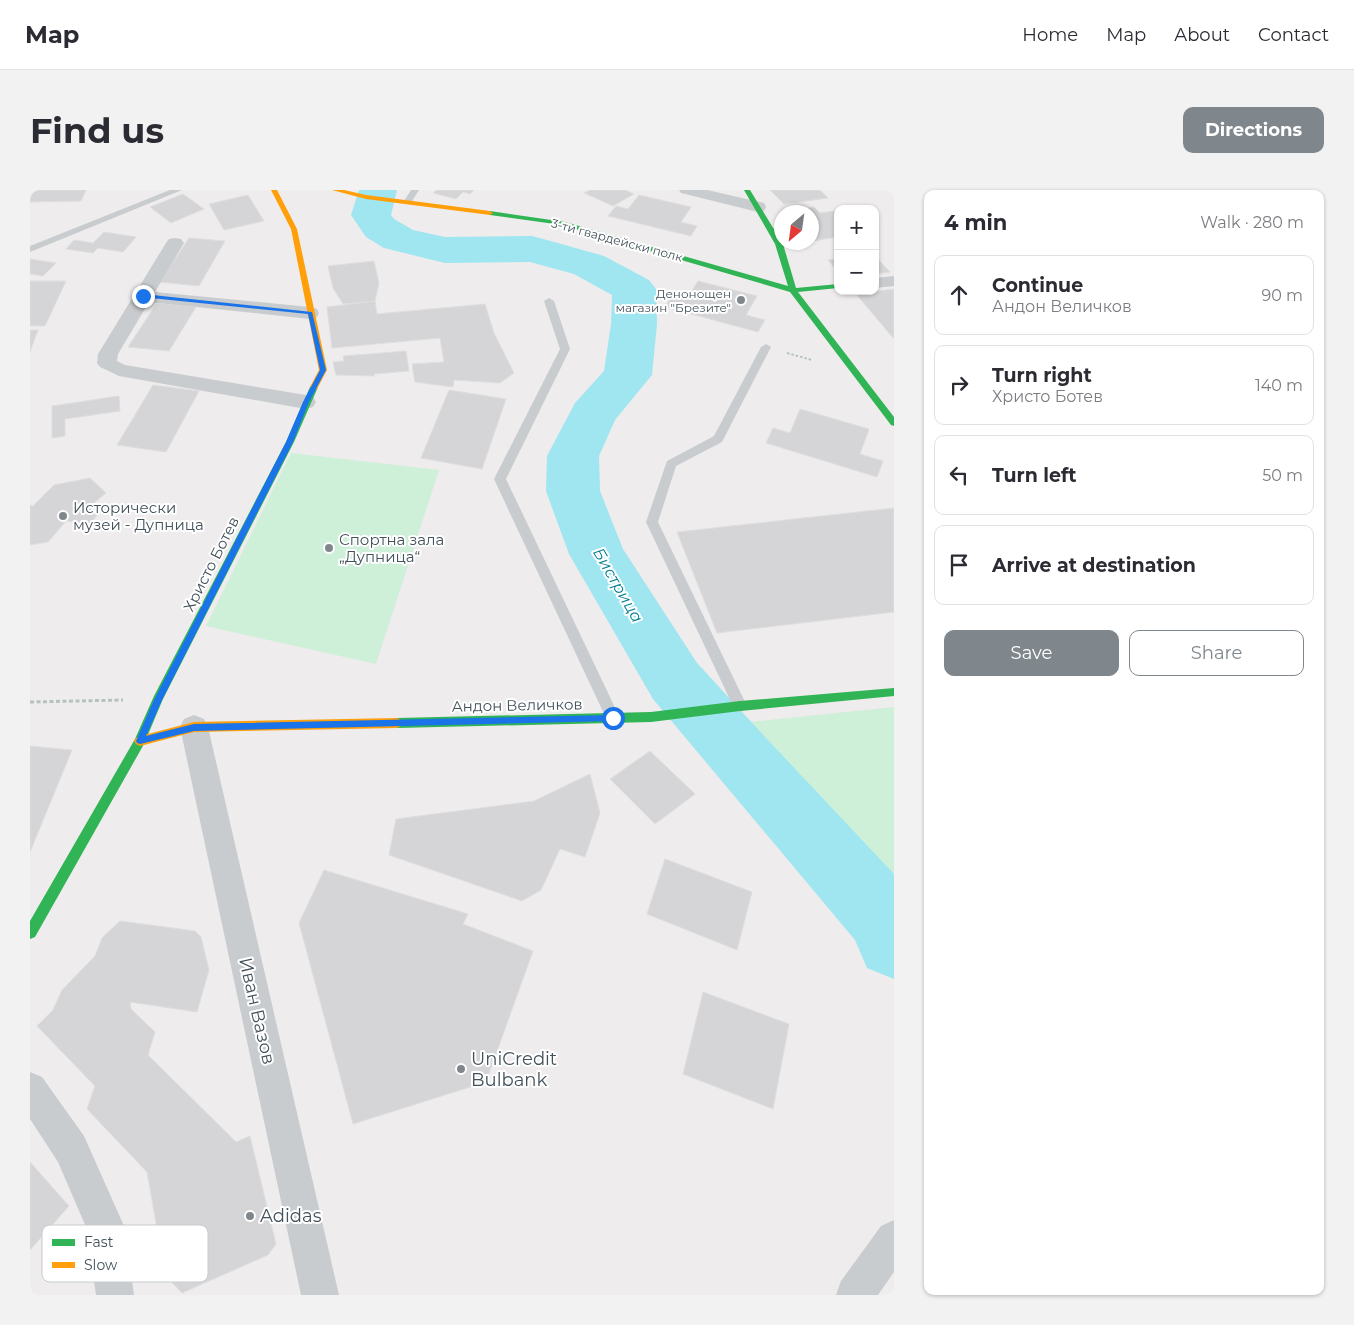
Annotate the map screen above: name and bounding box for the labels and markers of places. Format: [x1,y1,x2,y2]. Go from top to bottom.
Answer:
place label: Денонощен магазин "Брезите" [615,286,731,315]
marker: Денонощен магазин "Брезите" [735,294,747,306]
place label: Исторически музей - Дупница [73,498,204,534]
marker: Исторически музей - Дупница [57,510,69,522]
place label: Спортна зала „Дупница“ [339,530,444,566]
marker: Спортна зала „Дупница“ [323,542,335,554]
place label: UniCredit Bulbank [471,1048,557,1091]
marker: UniCredit Bulbank [455,1063,467,1075]
place label: Adidas [260,1205,322,1227]
marker: Adidas [244,1210,256,1222]

